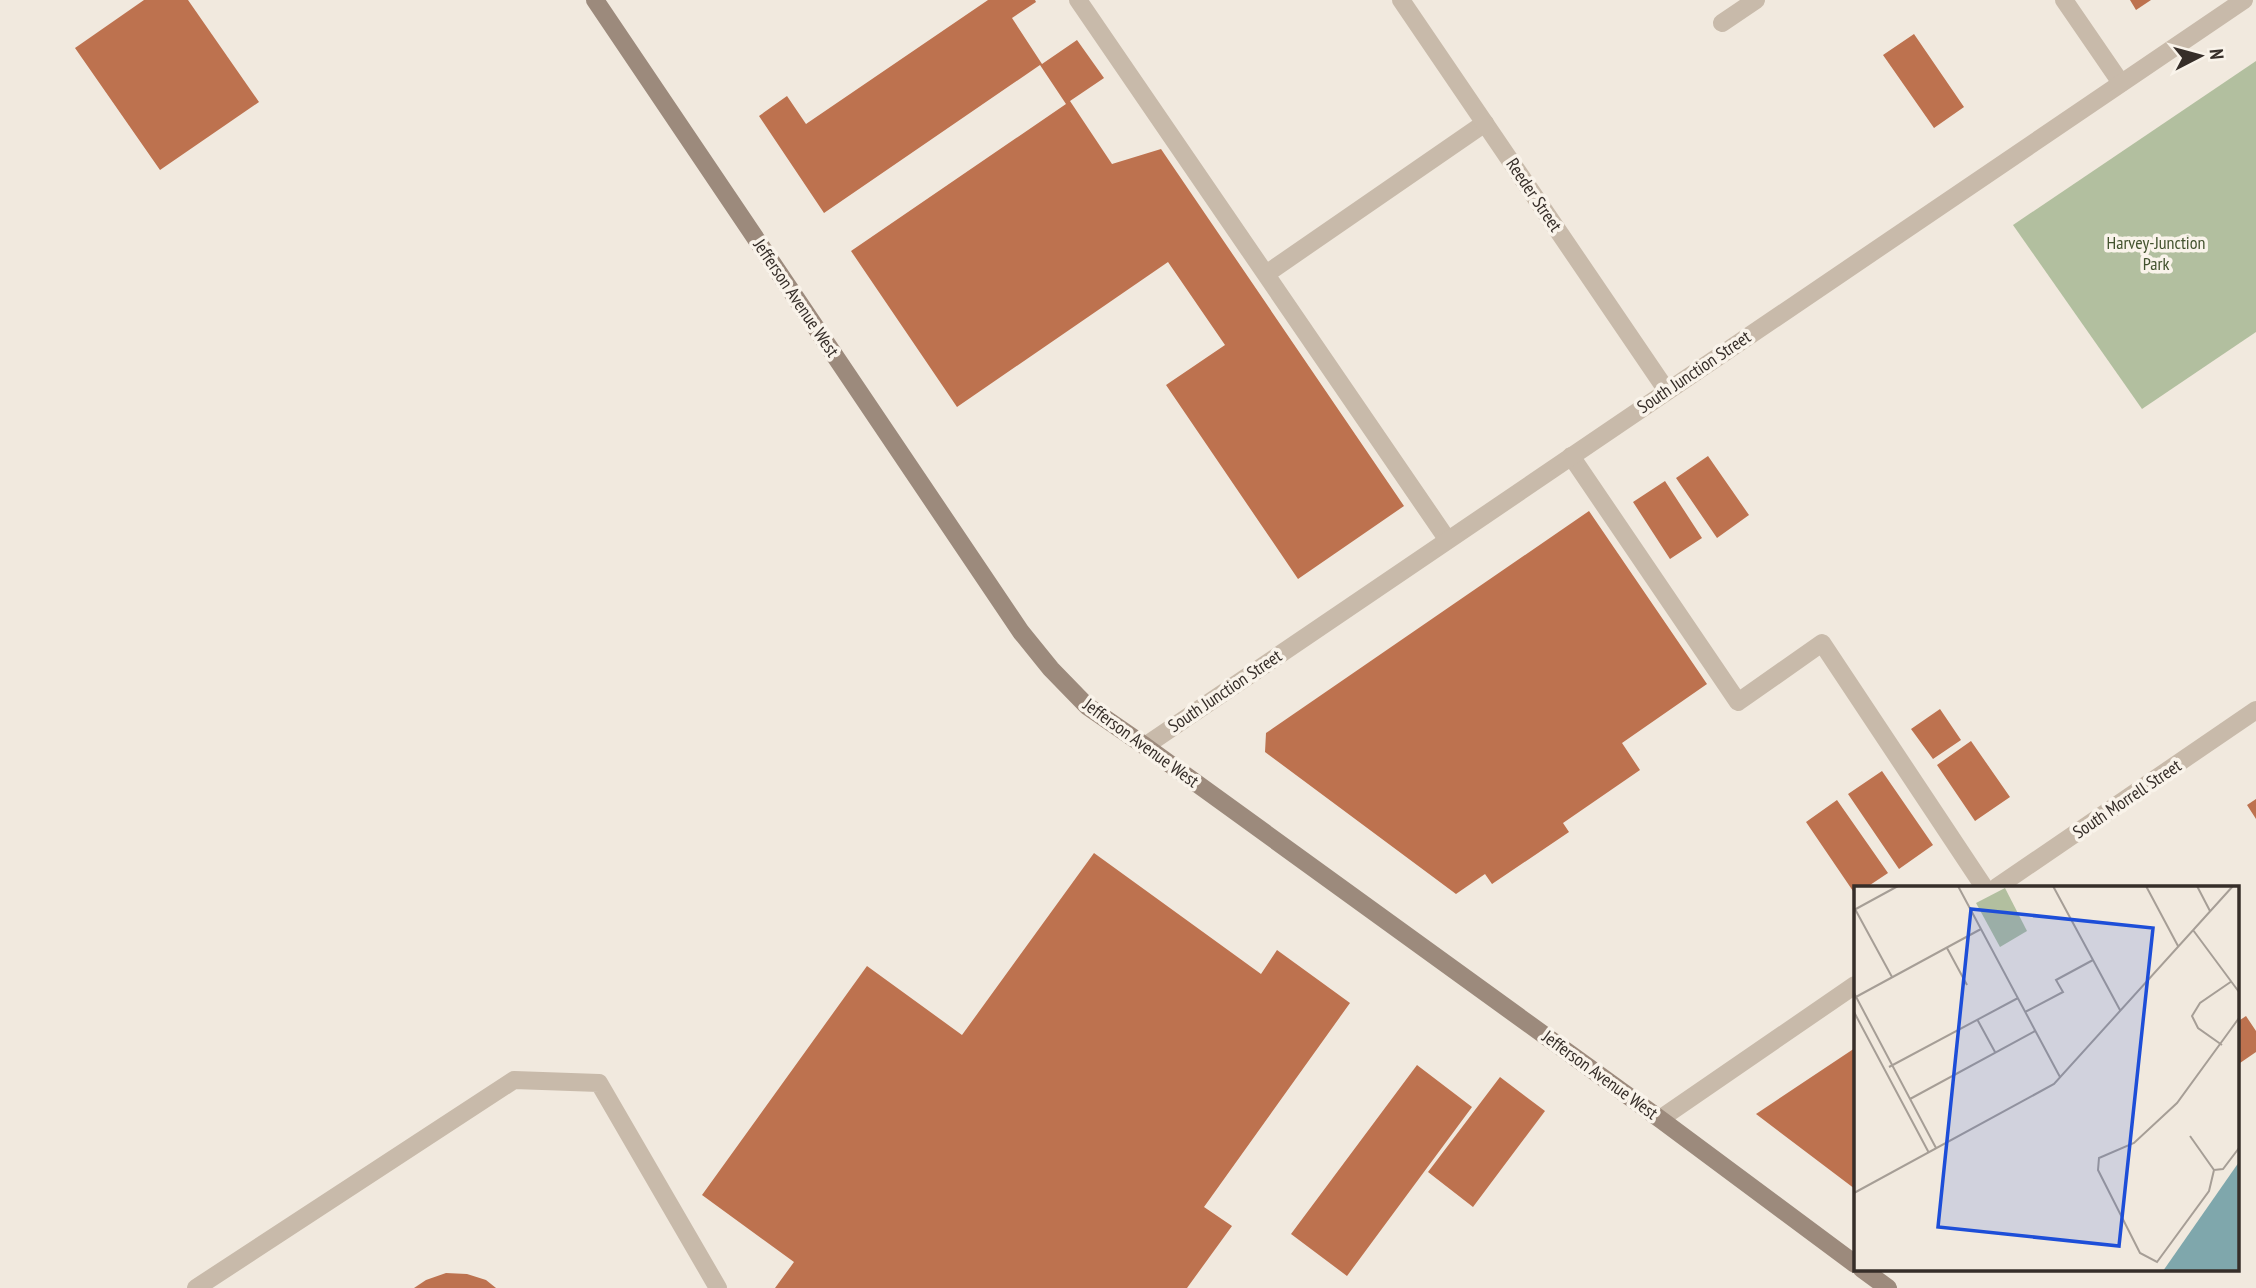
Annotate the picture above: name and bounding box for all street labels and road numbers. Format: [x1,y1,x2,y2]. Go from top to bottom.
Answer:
street label: Reeder Street [1501,154,1567,236]
street label: Jefferson Avenue West [748,234,844,361]
street label: South Junction Street [1633,325,1755,418]
street label: South Junction Street [1164,644,1286,737]
street label: Jefferson Avenue West [1078,692,1204,792]
street label: South Morrell Street [2068,754,2185,843]
street label: Jefferson Avenue West [1537,1024,1663,1124]

